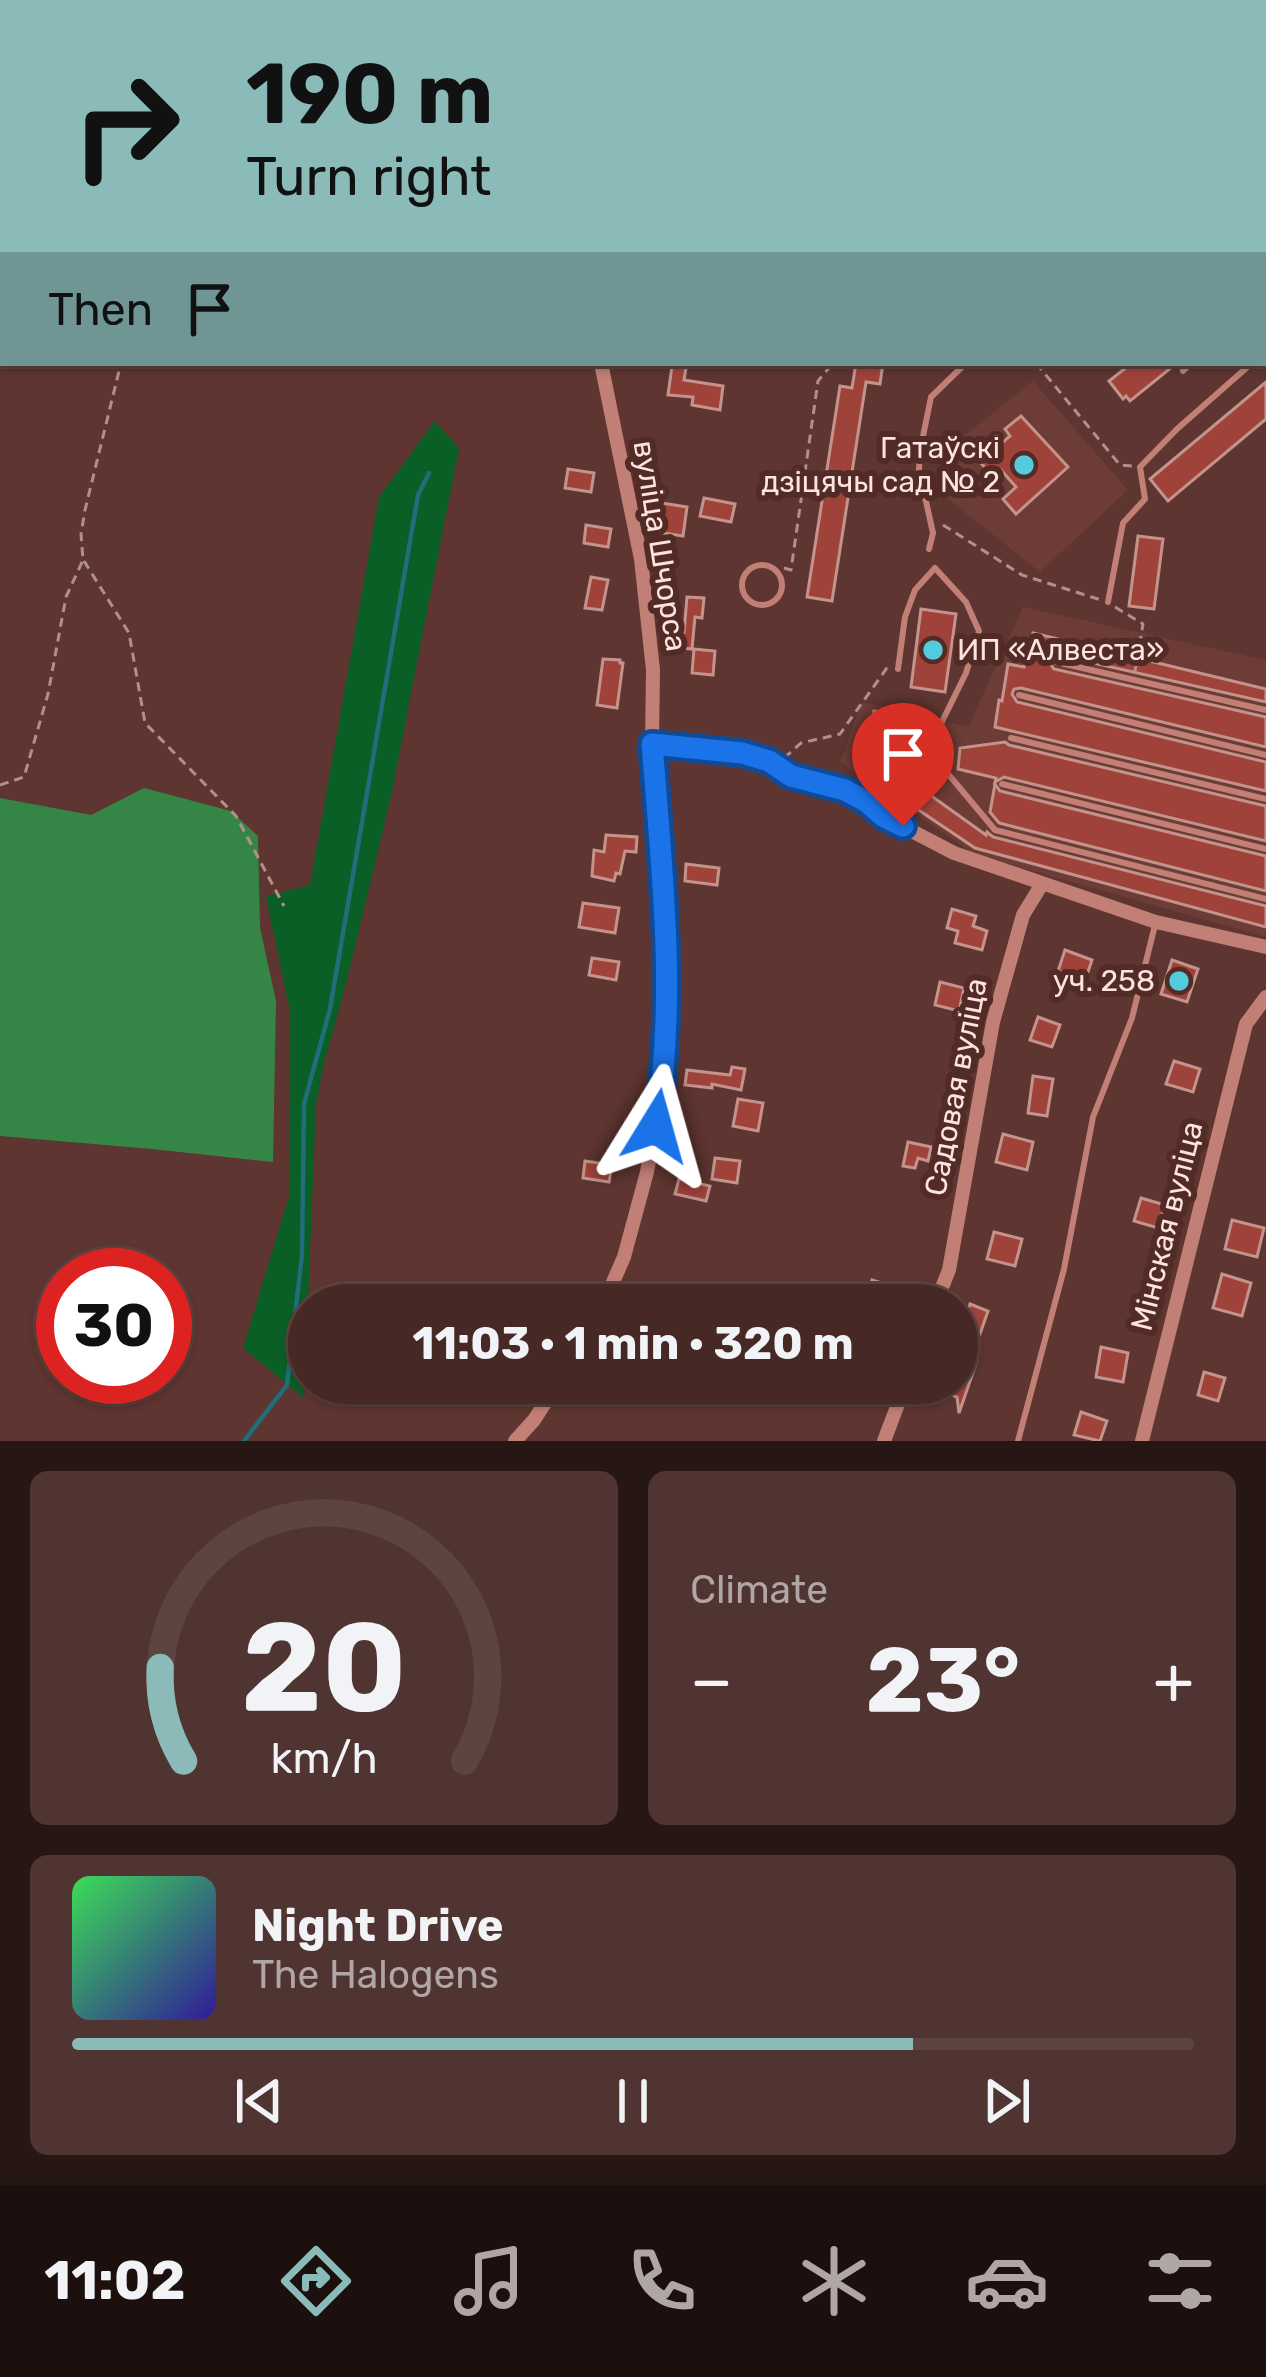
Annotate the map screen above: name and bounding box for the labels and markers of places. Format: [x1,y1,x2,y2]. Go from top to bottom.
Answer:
place label: Гатаўскі дзіцячы сад № 2 [761,430,1000,500]
marker: Гатаўскі дзіцячы сад № 2 [1011,452,1037,478]
place label: ИП «Алвеста» [957,632,1164,668]
marker: ИП «Алвеста» [920,637,946,663]
pin [852,703,954,826]
place label: уч. 258 [1053,963,1155,999]
marker: уч. 258 [1166,968,1192,994]

